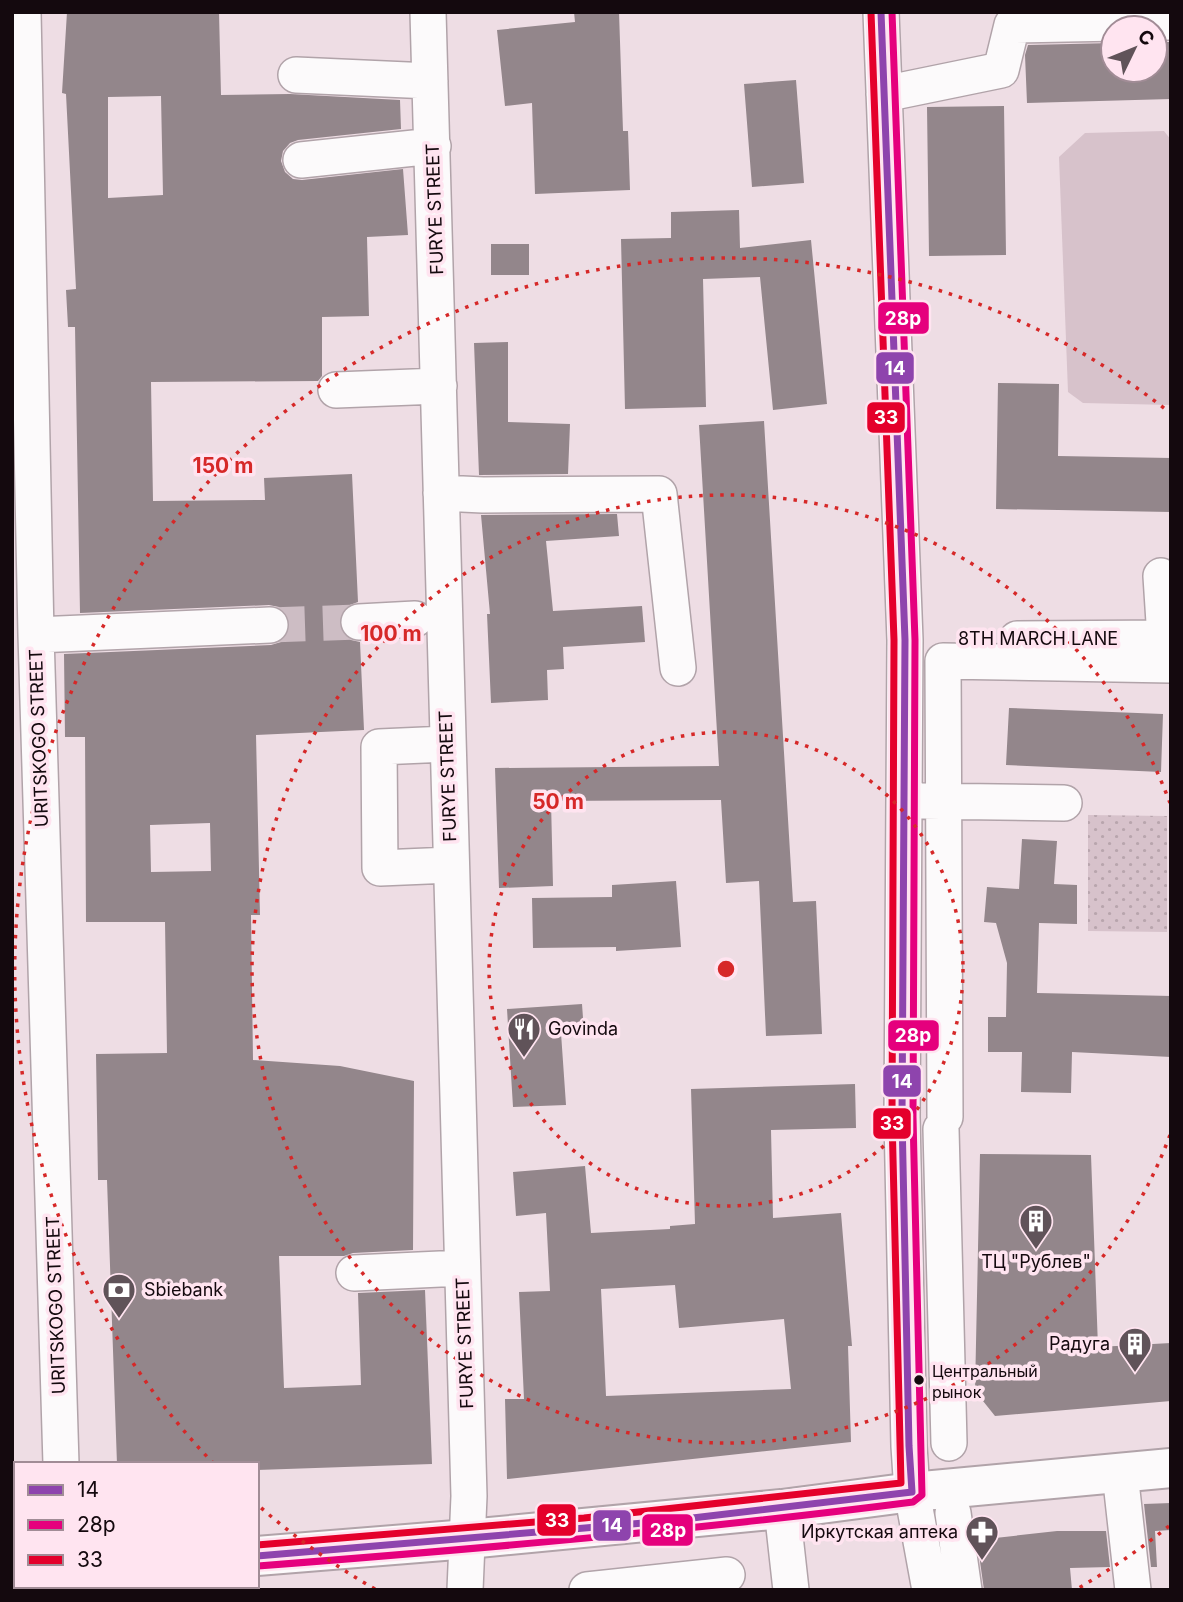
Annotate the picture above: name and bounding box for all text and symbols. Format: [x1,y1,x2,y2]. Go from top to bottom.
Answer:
north arrow [1099,14,1169,84]
text: С [1133,25,1159,51]
street label: FURYE STREET [422,143,447,275]
line badge: 28р [877,301,930,335]
text: 28р [885,307,921,330]
line badge: 14 [875,351,915,385]
text: 14 [884,357,906,380]
line badge: 33 [866,401,906,434]
text: 33 [874,406,898,429]
text: 150 m [193,453,253,478]
text: 100 m [360,621,422,646]
street label: 8TH MARCH LANE [958,628,1118,649]
street label: URITSKOGO STREET [25,648,52,828]
street label: FURYE STREET [435,710,460,842]
text: 50 m [532,789,584,814]
centre of rings [714,957,738,981]
restaurant icon: Govinda [505,1010,543,1059]
place label: Govinda [548,1018,618,1039]
line badge: 28р [887,1019,940,1052]
text: 28р [895,1024,931,1047]
line badge: 14 [882,1064,922,1098]
text: 14 [891,1070,913,1093]
line badge: 33 [872,1107,912,1140]
text: 33 [880,1112,904,1135]
building icon: ТЦ "Рублев" [1017,1202,1055,1251]
street label: URITSKOGO STREET [42,1215,69,1395]
place label: ТЦ "Рублев" [981,1251,1091,1272]
bank icon: Sbiebank [100,1271,138,1320]
street label: FURYE STREET [452,1277,477,1409]
place label: Sbiebank [144,1279,223,1300]
building icon: Радуга [1116,1325,1154,1374]
place label: Радуга [1049,1333,1110,1354]
place label: Центральный рынок [932,1361,1038,1402]
marker: Центральный рынок [912,1373,926,1387]
legend [14,1462,259,1588]
text: 14 [77,1477,99,1502]
line badge: 33 [536,1503,577,1537]
text: 33 [545,1509,569,1532]
line badge: 14 [592,1509,632,1542]
text: 28р [77,1512,116,1537]
line badge: 28р [641,1513,694,1547]
pharmacy icon: Иркутская аптека [963,1513,1001,1562]
text: 14 [601,1514,623,1537]
text: 28р [650,1519,686,1542]
place label: Иркутская аптека [801,1521,958,1542]
text: 33 [77,1547,103,1572]

